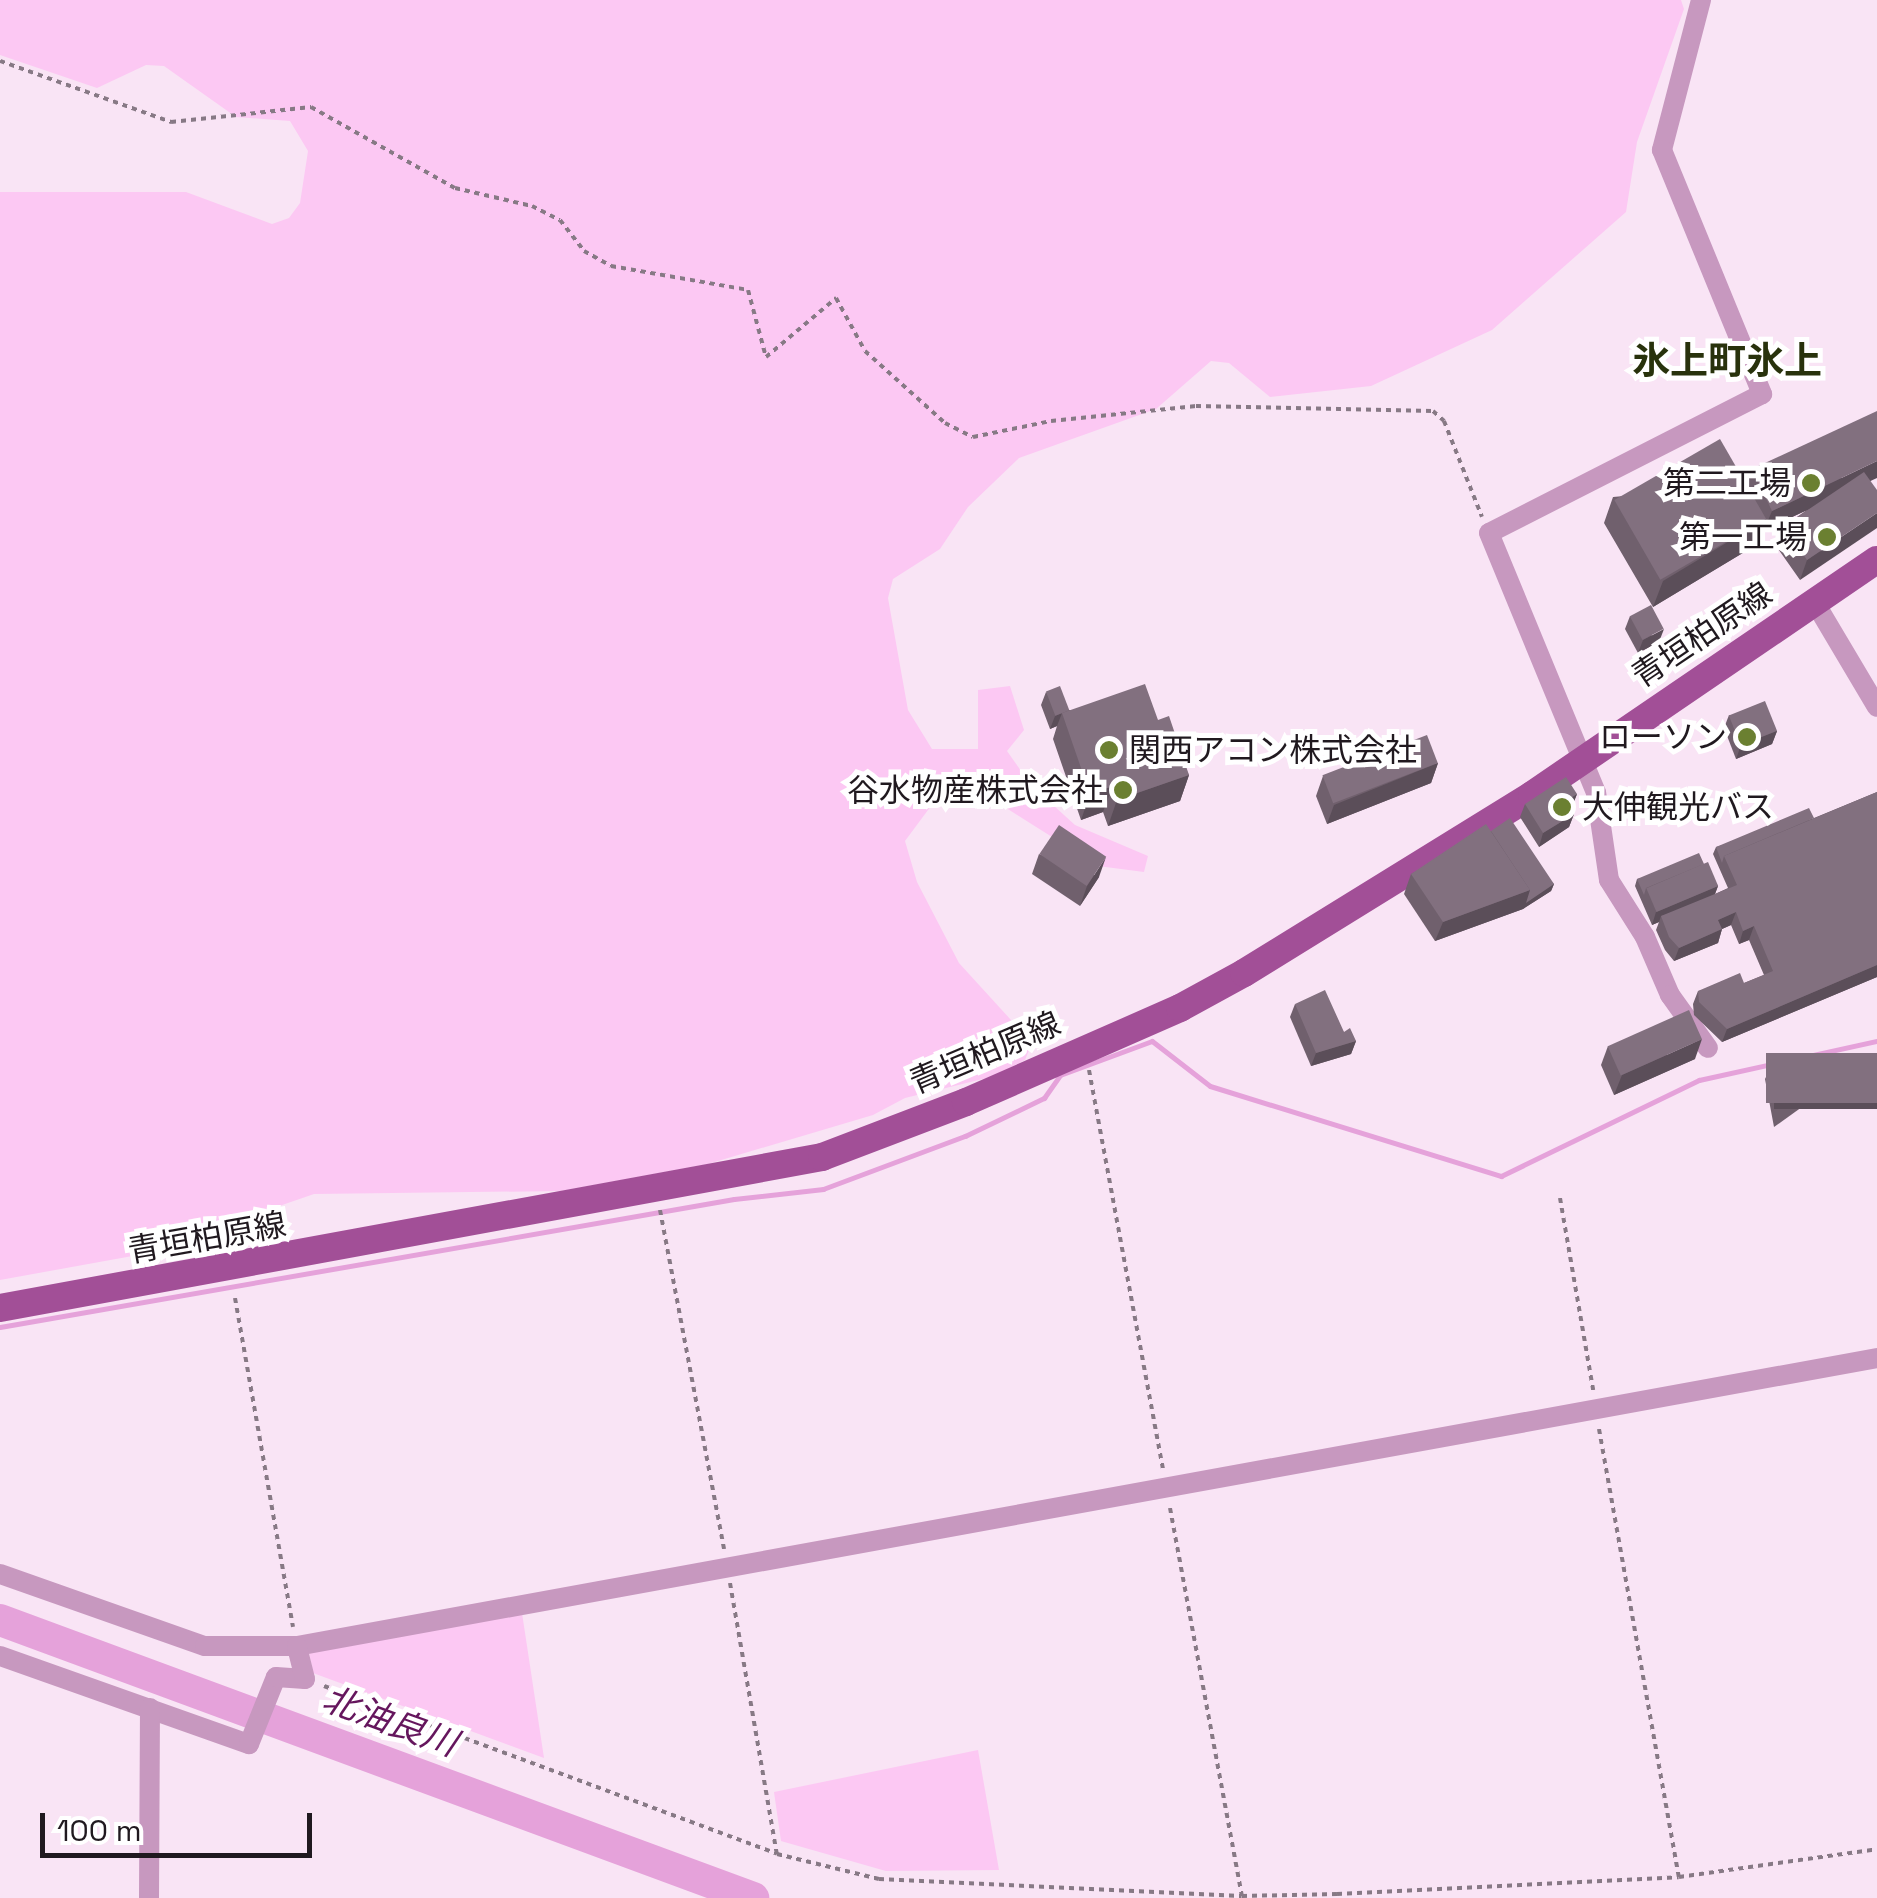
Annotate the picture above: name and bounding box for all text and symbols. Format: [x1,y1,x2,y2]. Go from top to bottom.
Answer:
district label: 氷上町氷上 [1632,339,1822,385]
place label: 第二工場 [1663,464,1791,502]
marker: 第二工場 [1800,472,1822,494]
place label: 第一工場 [1679,518,1807,556]
marker: 第一工場 [1816,526,1838,548]
street label: 青垣柏原線 [1625,574,1779,696]
place label: ローソン [1599,718,1727,756]
marker: ローソン [1736,726,1758,748]
place label: 関西アコン株式会社 [1129,731,1417,769]
marker: 関西アコン株式会社 [1098,739,1120,761]
place label: 谷水物産株式会社 [847,771,1103,809]
marker: 谷水物産株式会社 [1112,779,1134,801]
place label: 大伸観光バス [1582,788,1774,826]
marker: 大伸観光バス [1551,796,1573,818]
street label: 青垣柏原線 [904,1004,1066,1102]
street label: 青垣柏原線 [125,1205,289,1271]
water label: 北油良川 [317,1677,463,1765]
scale bar [45,1793,318,1855]
text: 100 m [57,1811,142,1850]

